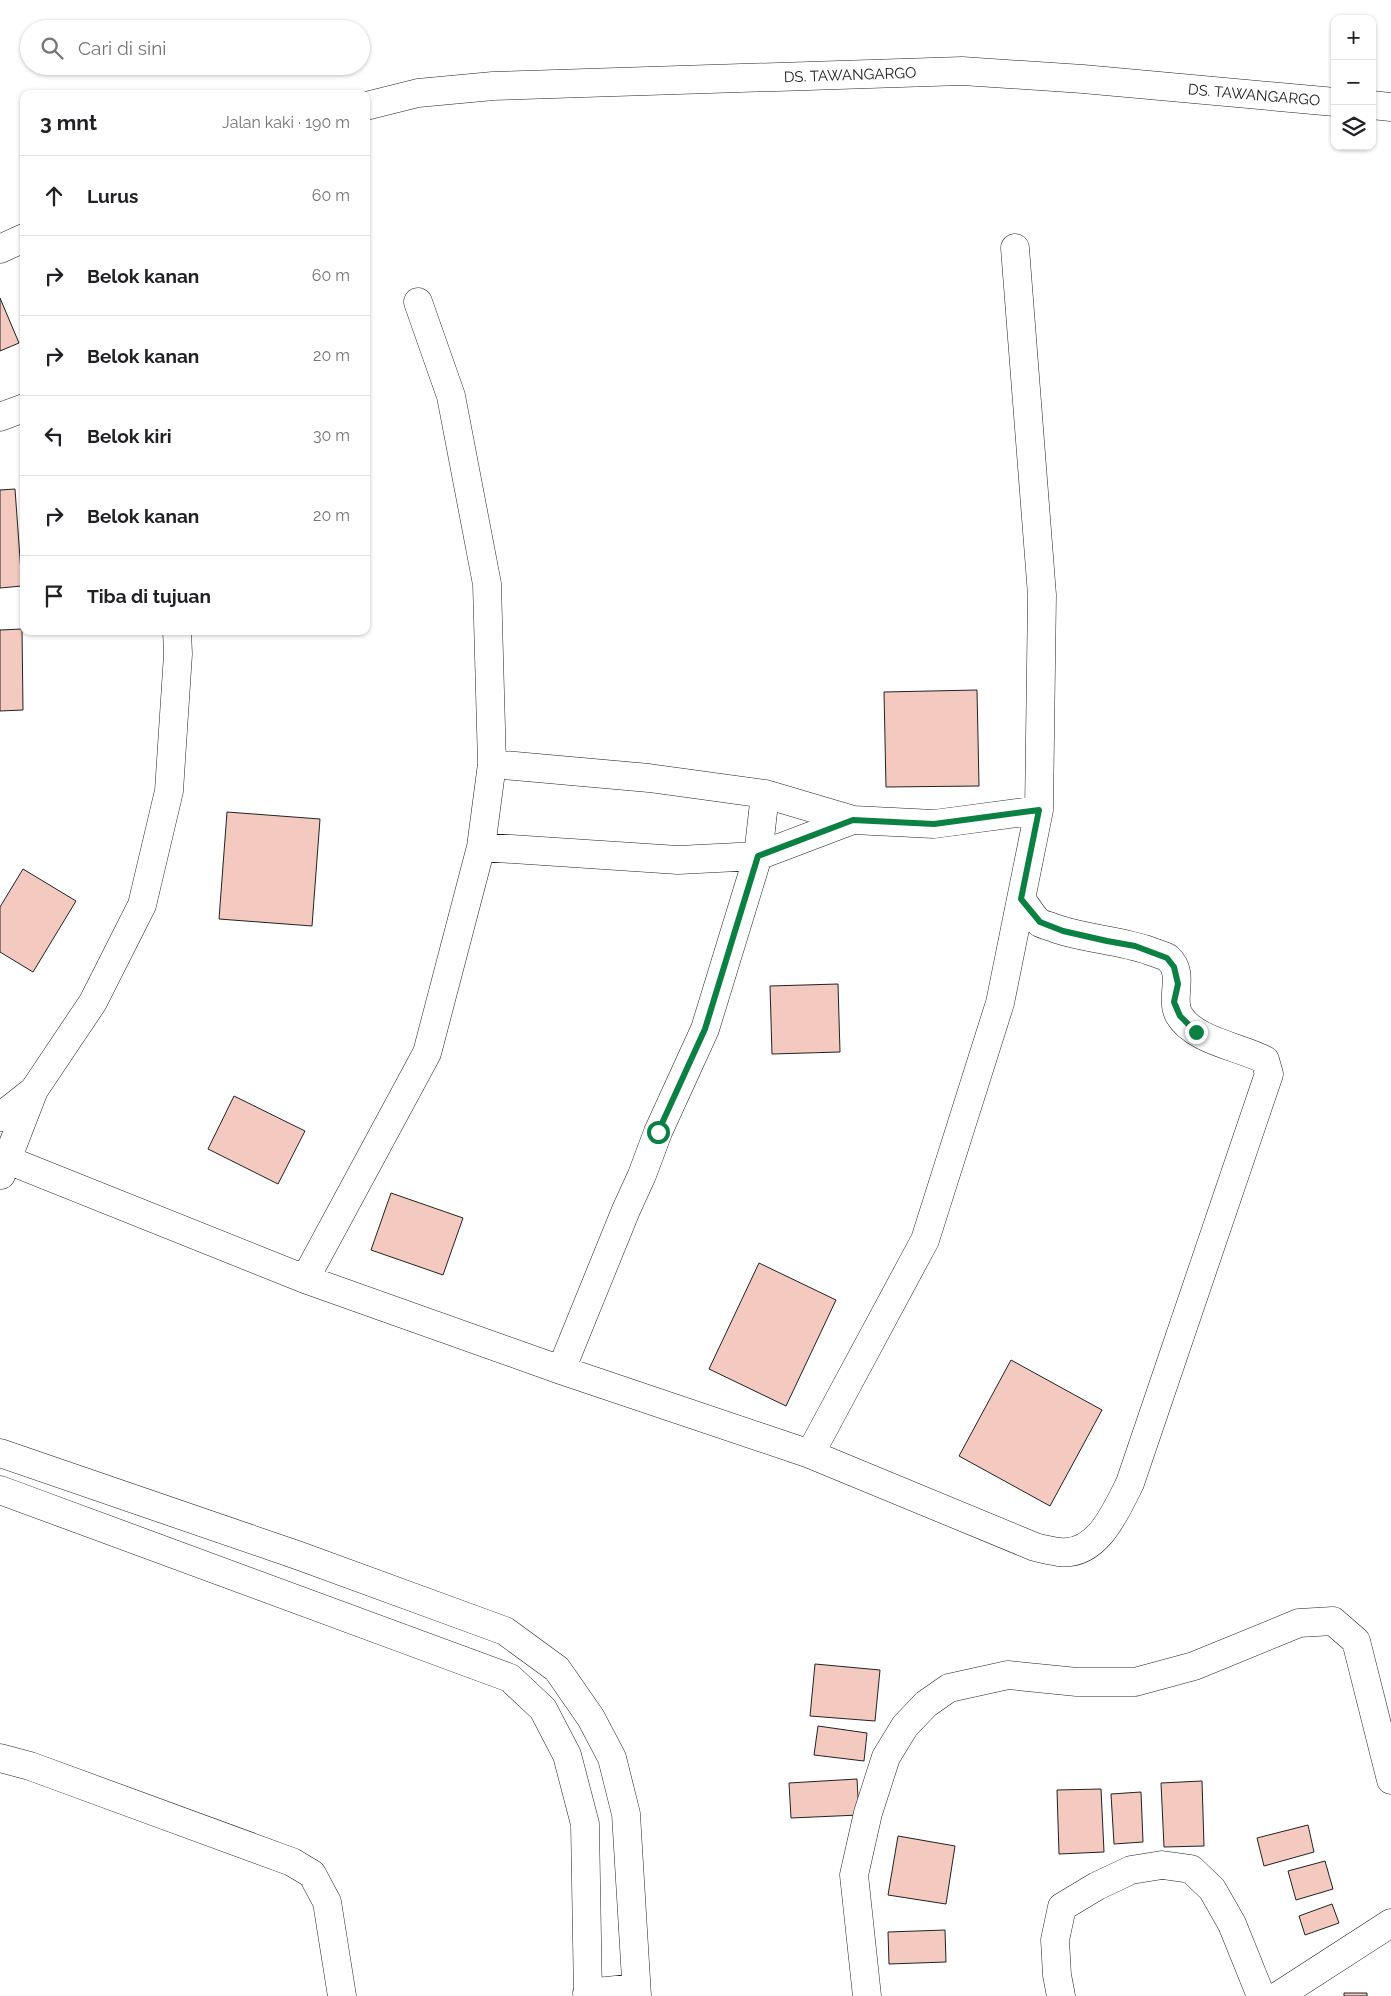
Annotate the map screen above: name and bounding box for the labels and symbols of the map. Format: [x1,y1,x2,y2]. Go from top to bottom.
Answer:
street label: DS. TAWANGARGO [783,64,917,86]
street label: DS. TAWANGARGO [1187,80,1321,110]
route end [1185,1021,1208,1044]
route start [647,1121,670,1144]

